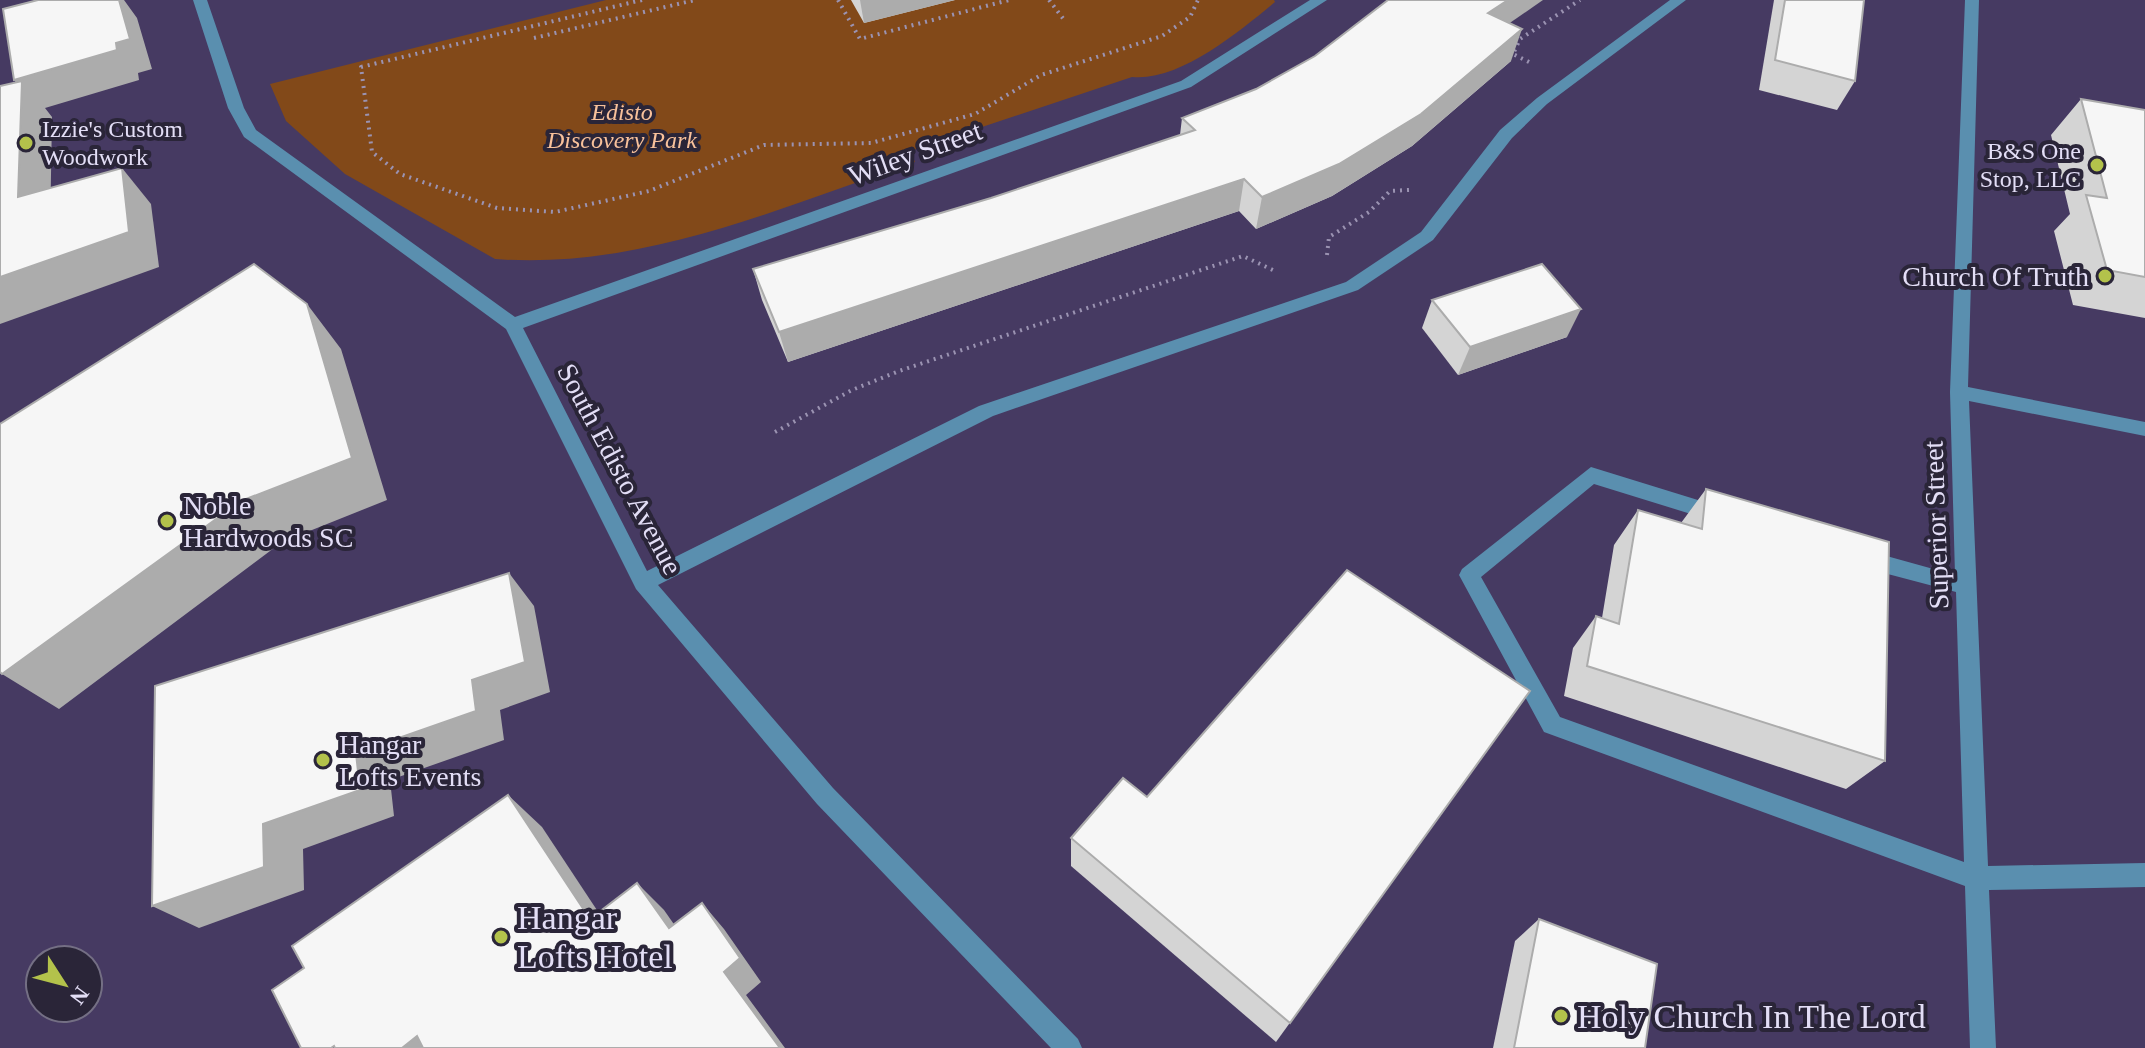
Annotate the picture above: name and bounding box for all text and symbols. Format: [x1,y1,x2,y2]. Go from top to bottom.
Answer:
park label: Edisto Discovery Park [546,99,697,153]
street label: Wiley Street [844,114,986,191]
place label: Izzie's Custom Woodwork [42,116,183,170]
marker: Izzie's Custom Woodwork [17,134,35,152]
place label: B&S One Stop, LLC [1980,138,2081,192]
marker: B&S One Stop, LLC [2088,156,2106,174]
place label: Church Of Truth [1902,261,2089,292]
marker: Church Of Truth [2096,267,2114,285]
street label: South Edisto Avenue [551,358,689,580]
street label: Superior Street [1918,440,1954,610]
place label: Noble Hardwoods SC [183,490,353,553]
marker: Noble Hardwoods SC [158,512,176,530]
place label: Hangar Lofts Events [339,729,481,792]
marker: Hangar Lofts Events [314,751,332,769]
place label: Hangar Lofts Hotel [517,899,673,975]
marker: Hangar Lofts Hotel [492,928,510,946]
north arrow [24,944,104,1024]
text: N [65,982,95,1009]
place label: Holy Church In The Lord [1577,998,1926,1035]
marker: Holy Church In The Lord [1552,1007,1570,1025]

